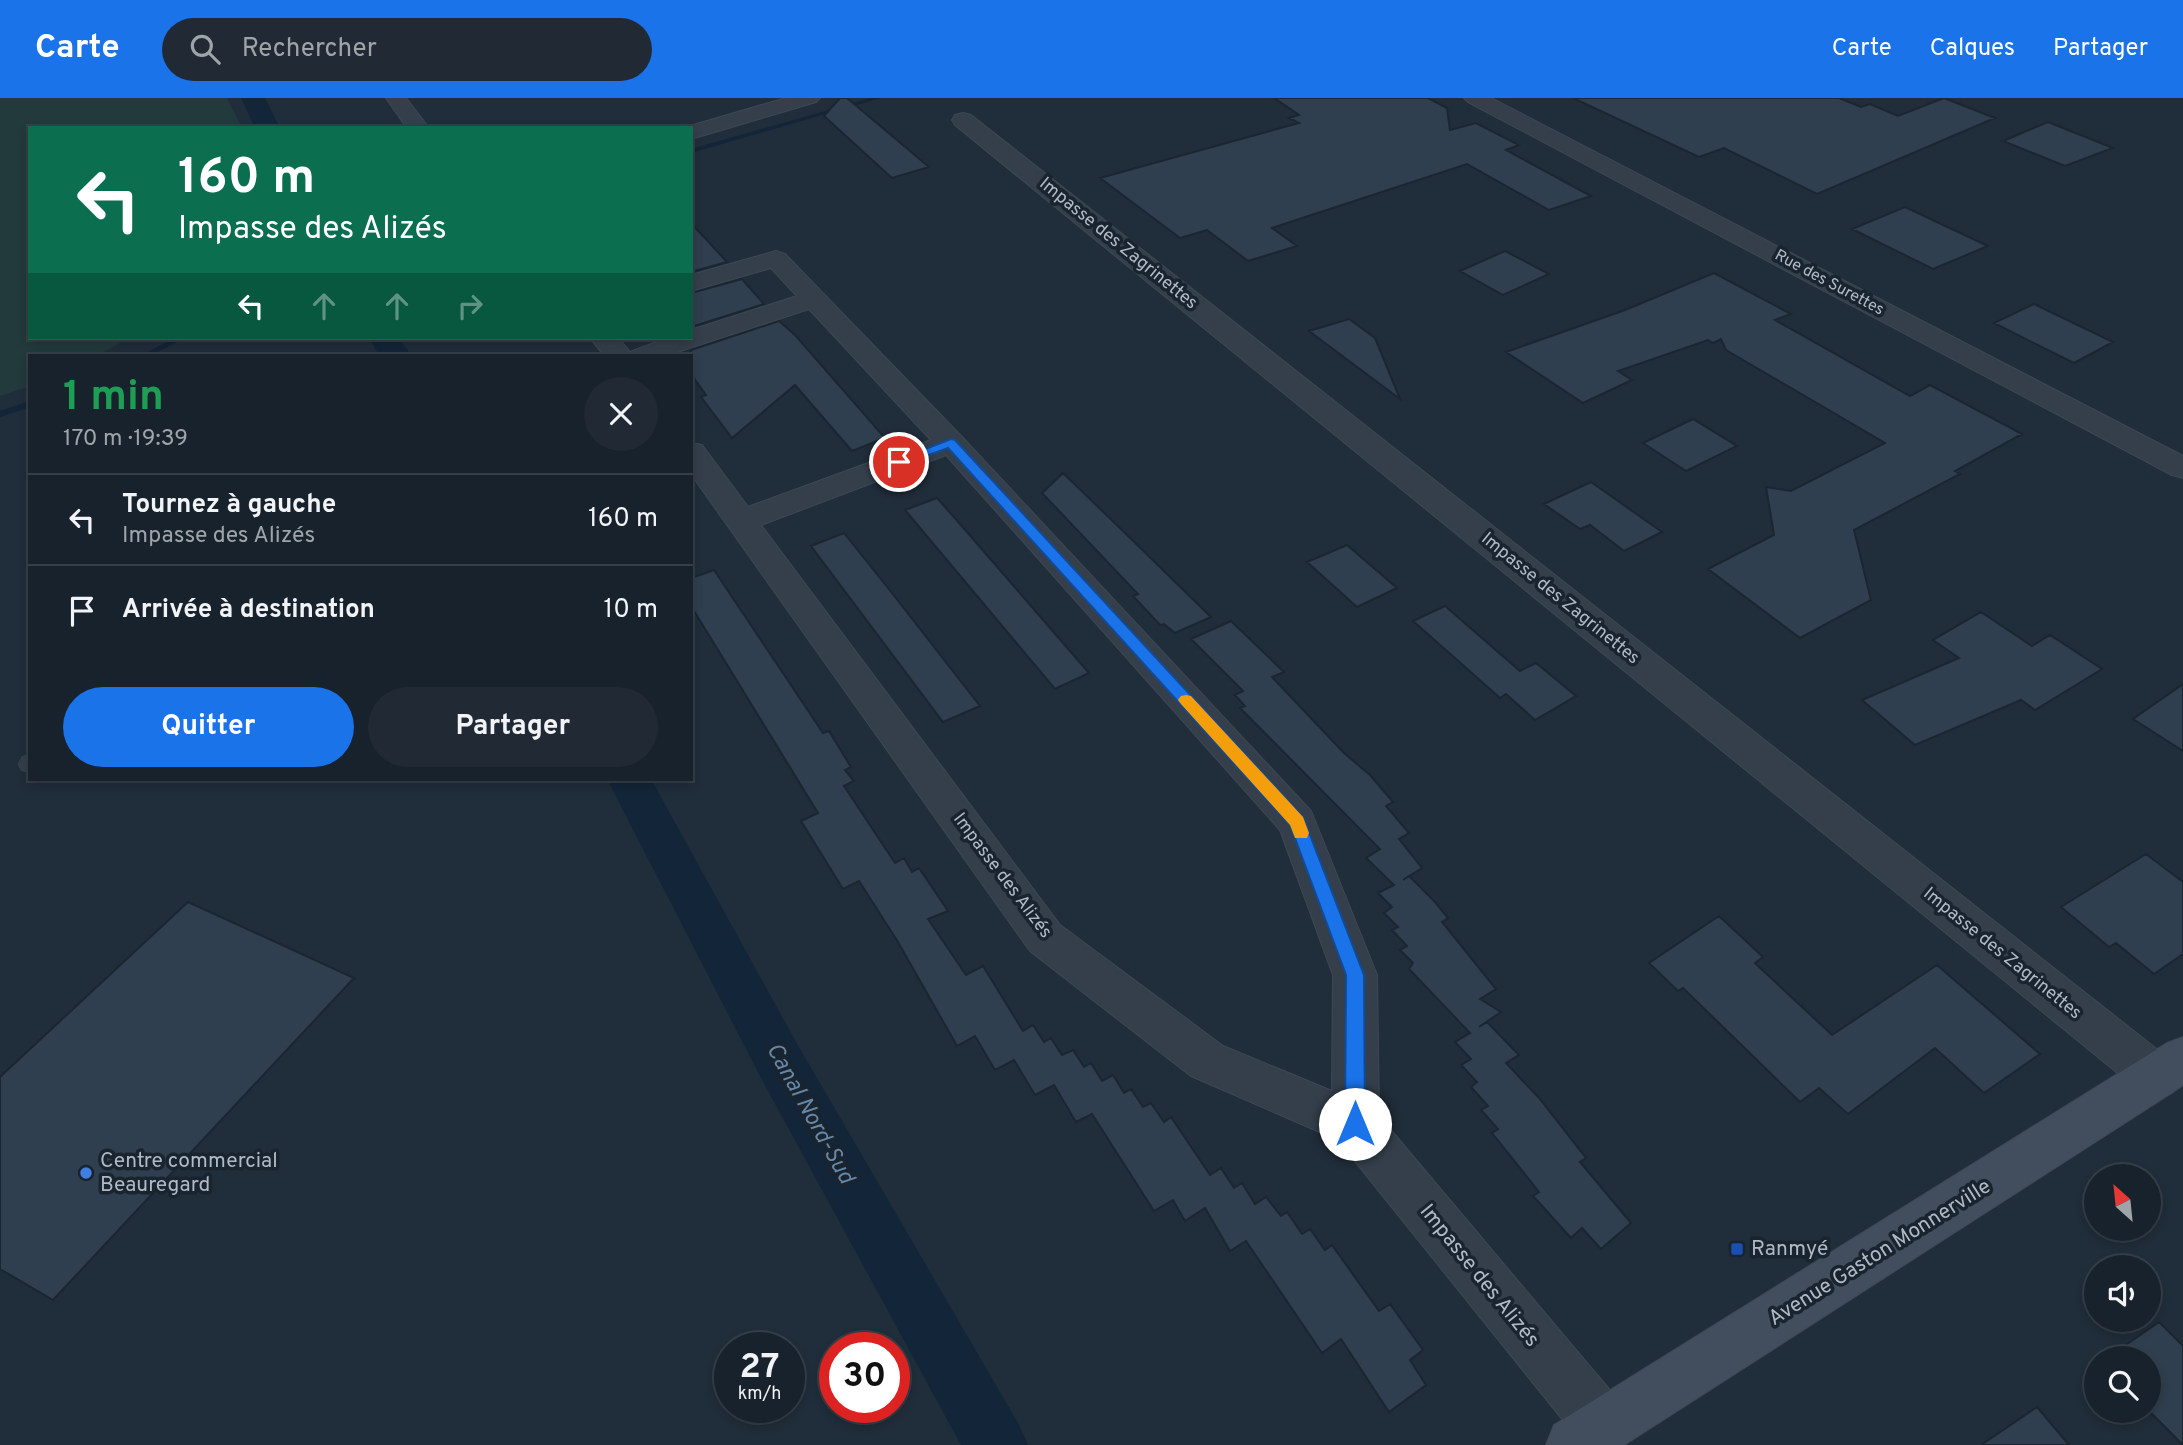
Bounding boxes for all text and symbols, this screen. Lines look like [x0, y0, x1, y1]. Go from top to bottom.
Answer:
search box [162, 18, 652, 81]
text: Carte [35, 28, 120, 70]
icon: search [186, 30, 224, 68]
text: Rechercher [242, 33, 377, 66]
text: Carte [1832, 34, 1892, 64]
text: Calques [1930, 34, 2015, 64]
text: Partager [2053, 34, 2148, 64]
text: 160 m [178, 149, 315, 211]
icon: left [63, 154, 154, 245]
street label: Impasse des Zagrinettes [1034, 173, 1202, 315]
text: Impasse des Alizés [178, 210, 447, 250]
street label: Rue des Surettes [1771, 246, 1887, 320]
icon: left [232, 287, 270, 325]
icon: ahead [305, 287, 343, 325]
icon: ahead [378, 287, 416, 325]
icon: right [451, 287, 489, 325]
text: 1 min [63, 372, 164, 425]
button: close [584, 377, 658, 451]
text: 170 m · 19:39 [63, 425, 188, 454]
pin [869, 432, 929, 492]
icon: arrive [880, 443, 918, 481]
text: Tournez à gauche [122, 489, 336, 522]
icon: left [63, 501, 101, 539]
text: 160 m [588, 503, 658, 536]
text: Impasse des Alizés [122, 522, 315, 551]
street label: Impasse des Zagrinettes [1476, 528, 1644, 670]
icon: arrive [63, 592, 101, 630]
text: Arrivée à destination [122, 594, 375, 627]
text: 10 m [603, 594, 658, 627]
button: Quitter [63, 687, 354, 767]
button: Partager [368, 687, 658, 767]
street label: Impasse des Alizés [947, 809, 1057, 943]
street label: Impasse des Zagrinettes [1918, 883, 2086, 1025]
water label: Canal Nord-Sud [758, 1038, 860, 1191]
position arrow [1318, 1087, 1392, 1161]
place label: Centre commercial Beauregard [100, 1148, 278, 1199]
north arrow [2084, 1164, 2161, 1241]
map controls [2084, 1164, 2161, 1423]
marker: Centre commercial Beauregard [78, 1165, 94, 1181]
street label: Avenue Gaston Monnerville [1764, 1173, 1996, 1333]
street label: Impasse des Alizés [1413, 1199, 1545, 1353]
place label: Ranmyé [1751, 1236, 1828, 1263]
marker: Ranmyé [1729, 1241, 1745, 1257]
button: sound [2084, 1255, 2161, 1332]
speed limit sign: 30 [819, 1332, 910, 1423]
text: 27 [740, 1346, 779, 1390]
button: search [2084, 1346, 2161, 1423]
text: km/h [738, 1383, 781, 1406]

